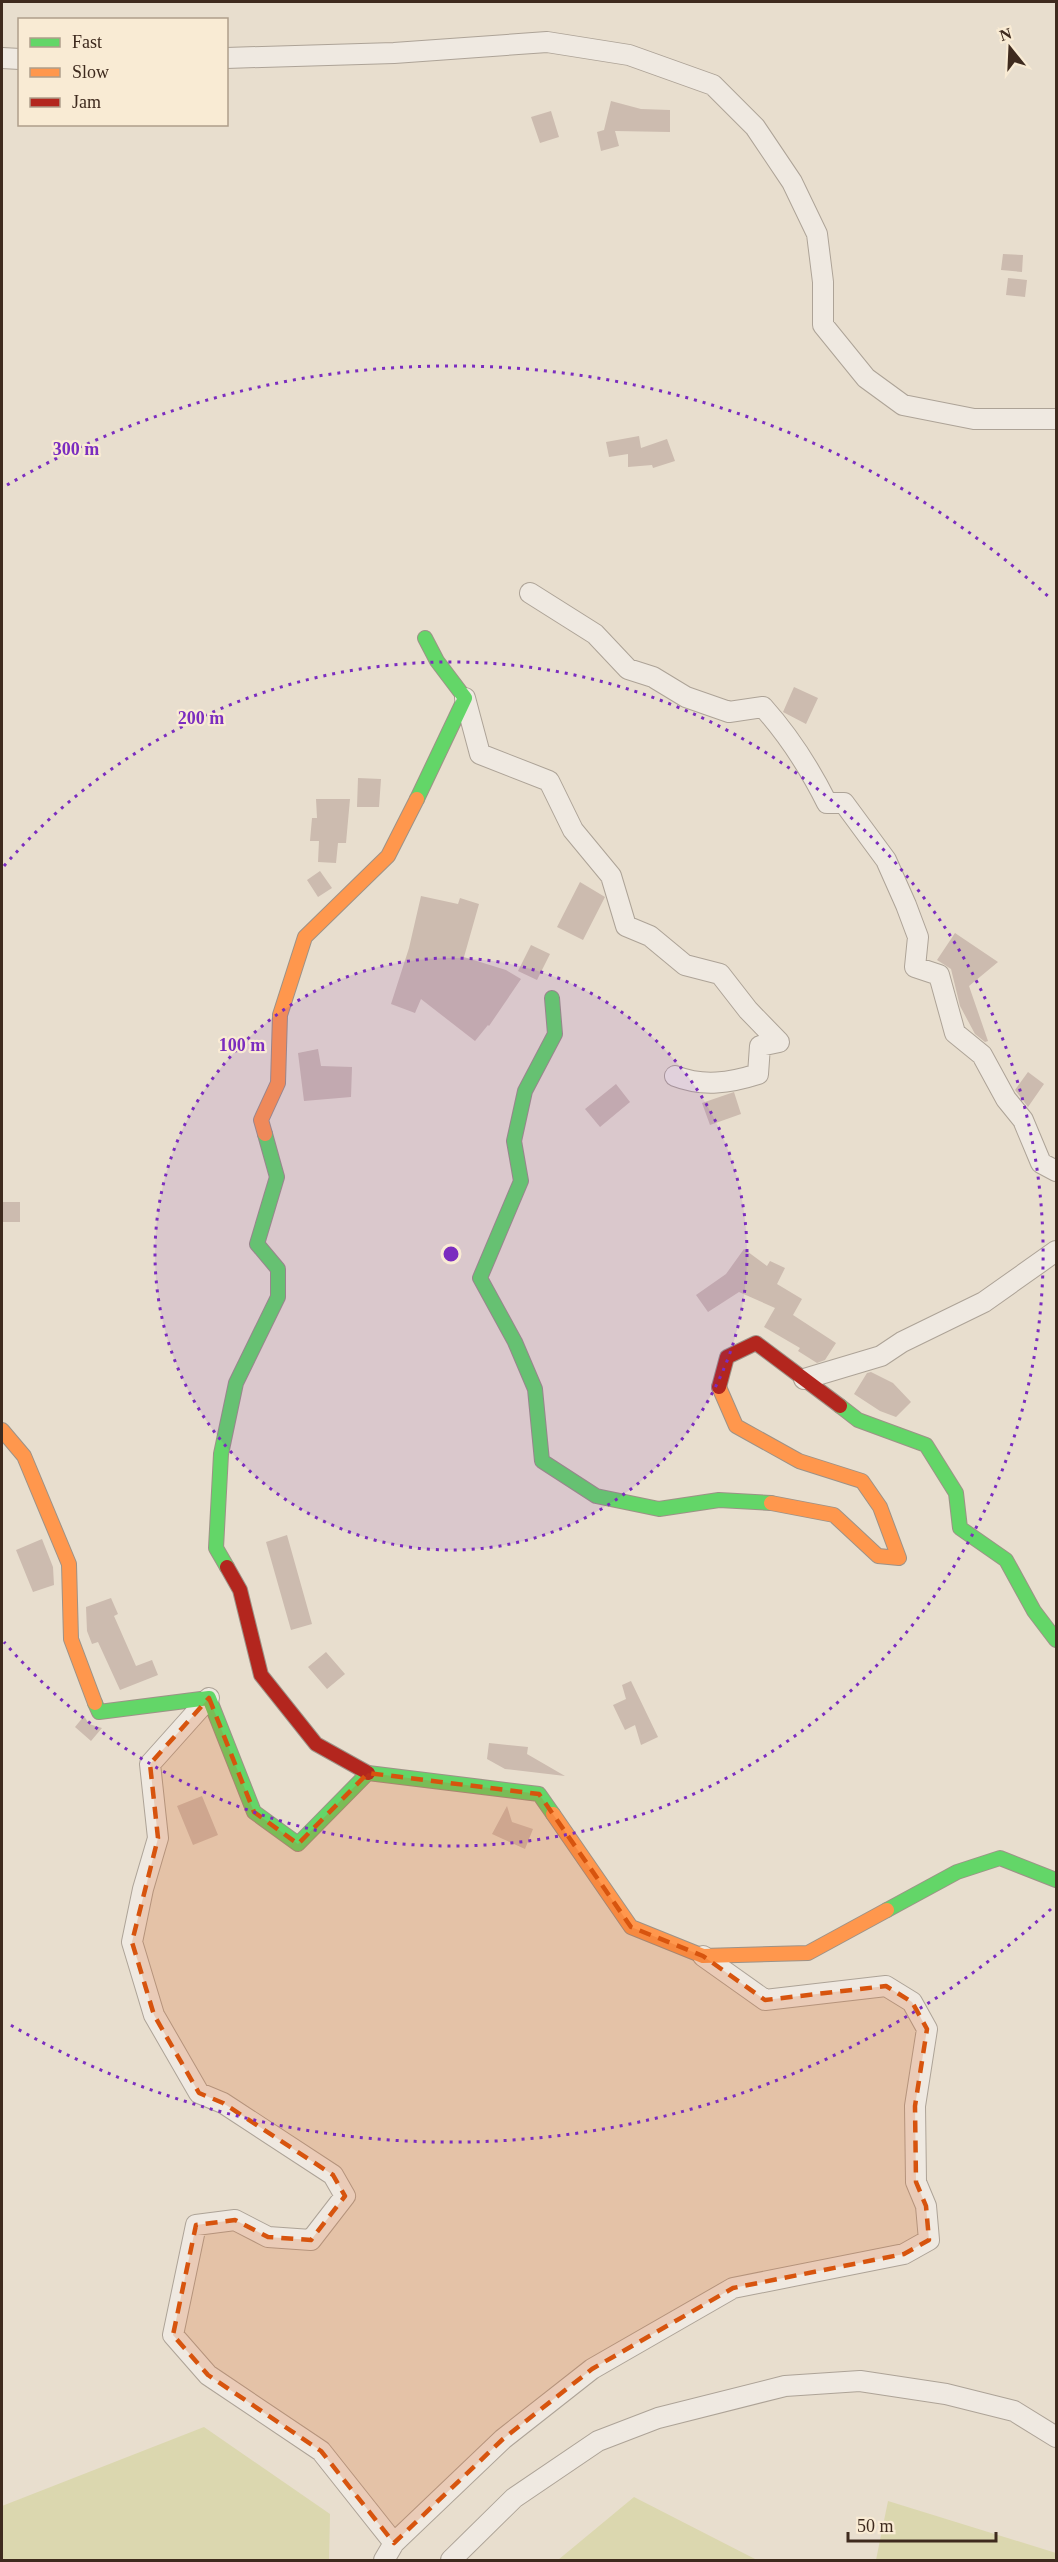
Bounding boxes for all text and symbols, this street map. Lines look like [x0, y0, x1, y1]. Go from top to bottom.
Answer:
legend [18, 18, 228, 126]
north arrow [980, 18, 1040, 78]
text: N [997, 24, 1014, 44]
text: Fast [72, 32, 102, 52]
text: Slow [72, 62, 109, 82]
text: Jam [72, 92, 101, 112]
text: 300 m [53, 439, 99, 459]
text: 200 m [178, 708, 224, 728]
text: 100 m [219, 1035, 265, 1055]
centre of rings [441, 1244, 461, 1264]
scale bar [848, 2505, 996, 2543]
text: 50 m [857, 2516, 894, 2536]

